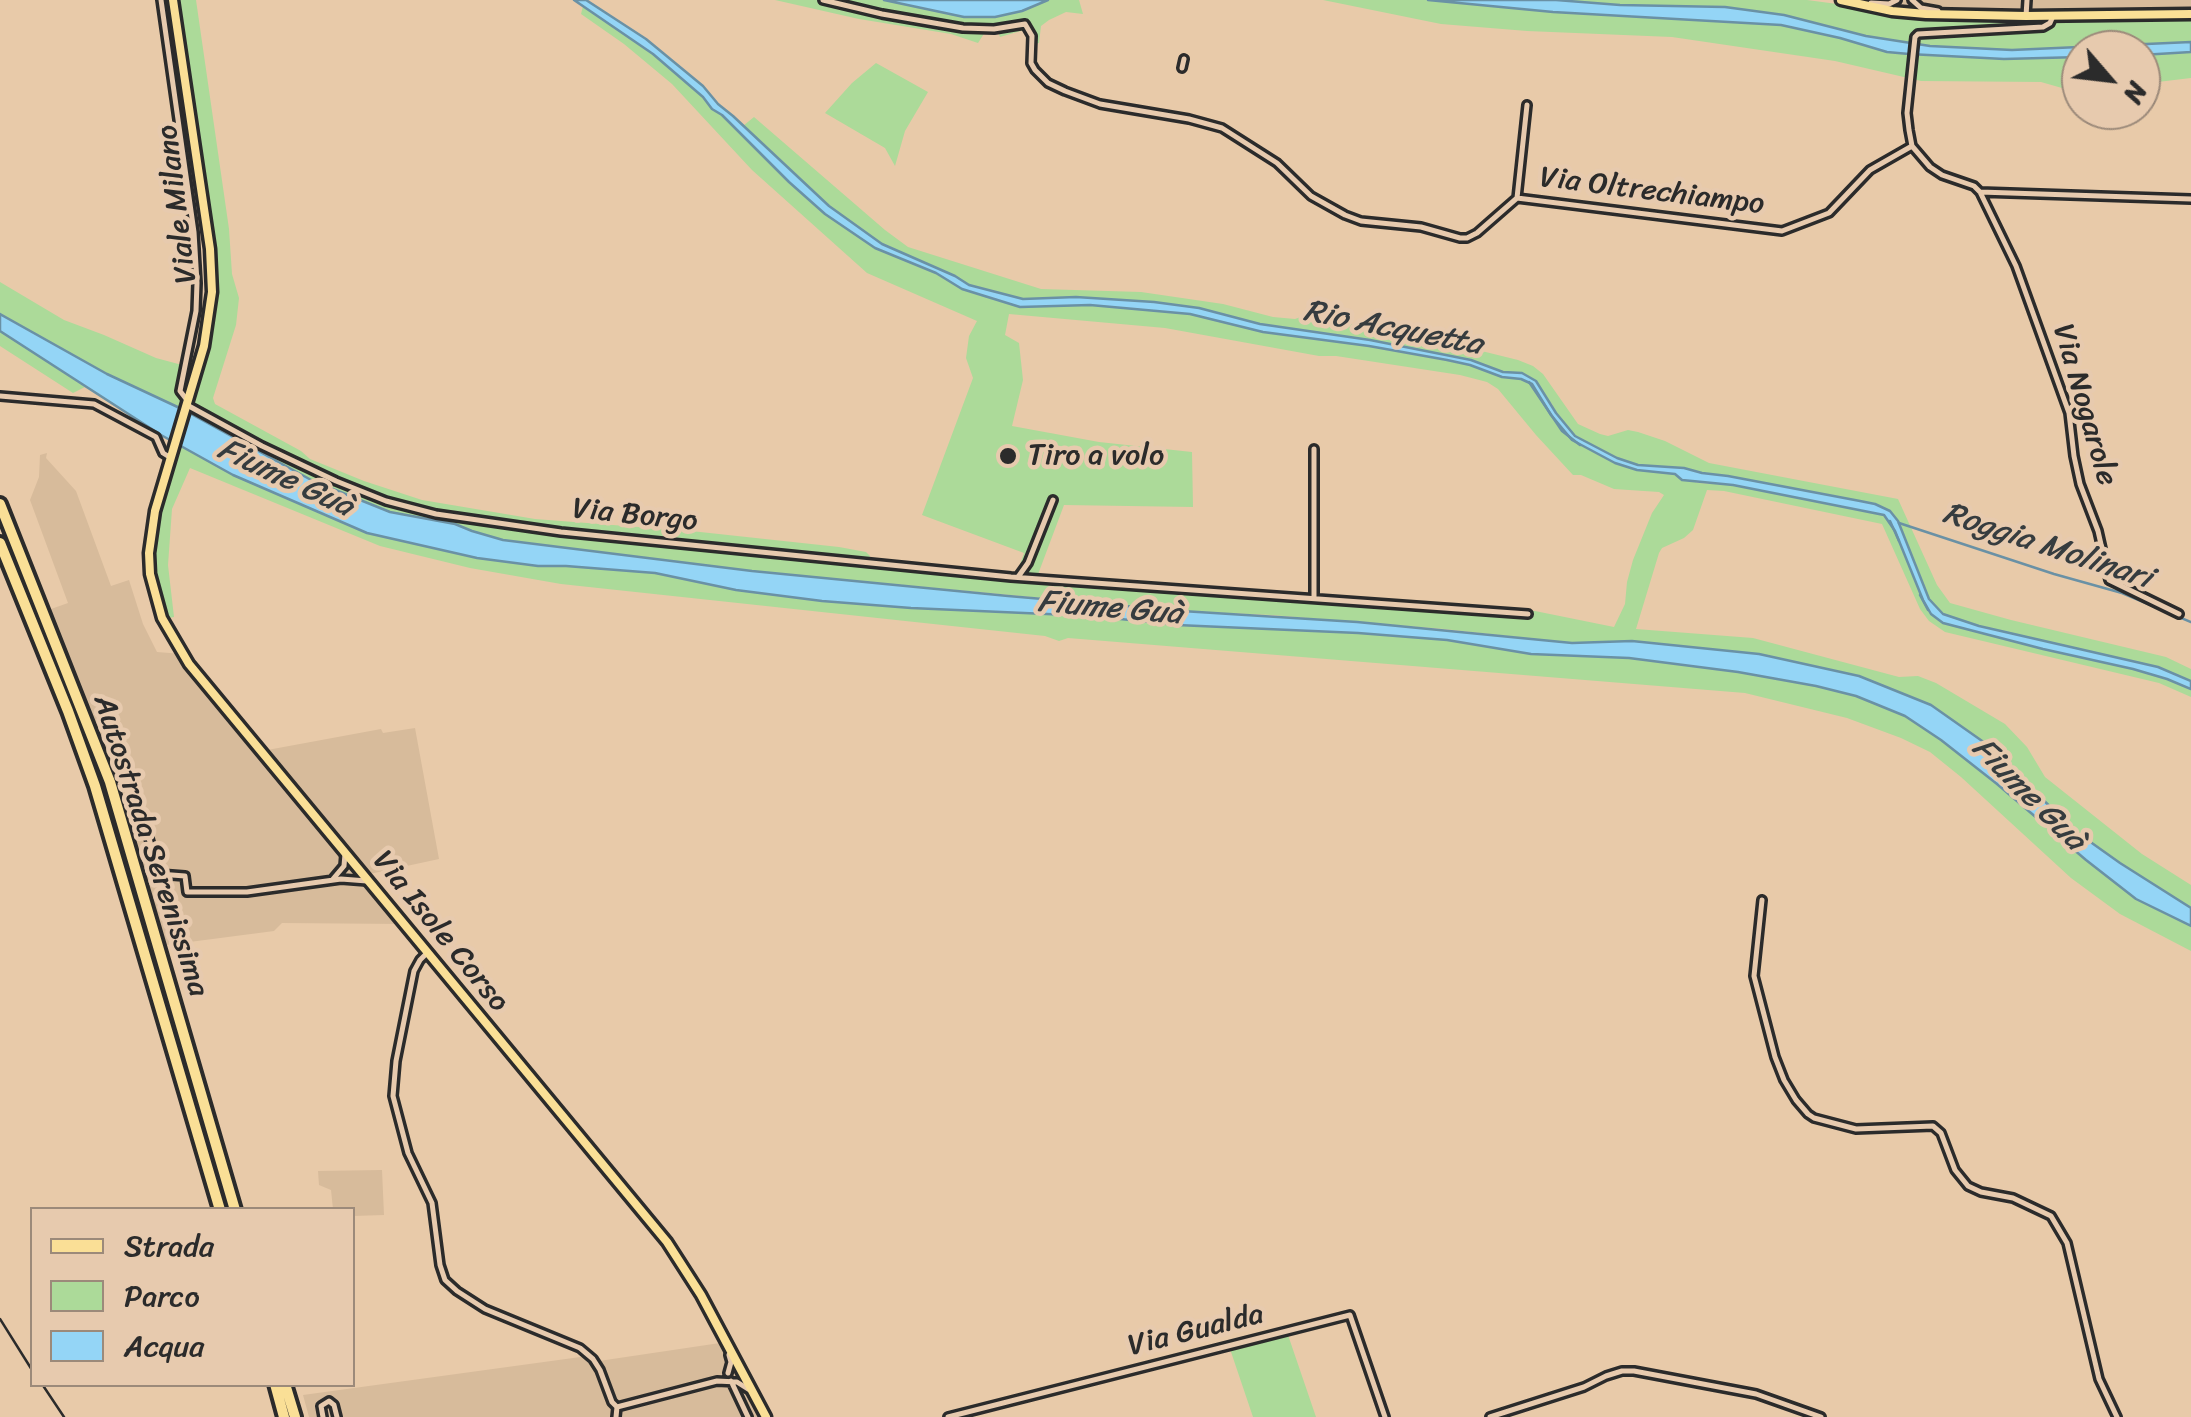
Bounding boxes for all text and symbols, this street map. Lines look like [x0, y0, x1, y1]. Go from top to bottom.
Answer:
north arrow [2061, 30, 2161, 130]
text: N [2110, 73, 2162, 113]
street label: Viale Milano [150, 123, 206, 285]
street label: Via Oltrechiampo [1538, 160, 1766, 224]
water label: Rio Acquetta [1300, 293, 1486, 365]
street label: Via Nogarole [2044, 320, 2124, 490]
water label: Fiume Guà [211, 431, 359, 527]
place label: Tiro a volo [1028, 438, 1164, 474]
marker: Tiro a volo [997, 445, 1019, 467]
street label: Via Borgo [571, 492, 699, 540]
water label: Roggia Molinari [1938, 495, 2156, 599]
water label: Fiume Guà [1036, 584, 1184, 634]
street label: Autostrada Serenissima [84, 691, 216, 1001]
water label: Fiume Guà [1963, 730, 2093, 860]
street label: Via Isole Corso [364, 844, 516, 1020]
legend [30, 1207, 355, 1387]
text: Strada [124, 1219, 214, 1273]
text: Parco [124, 1269, 200, 1323]
street label: Via Gualda [1125, 1297, 1267, 1365]
text: Acqua [124, 1319, 204, 1373]

